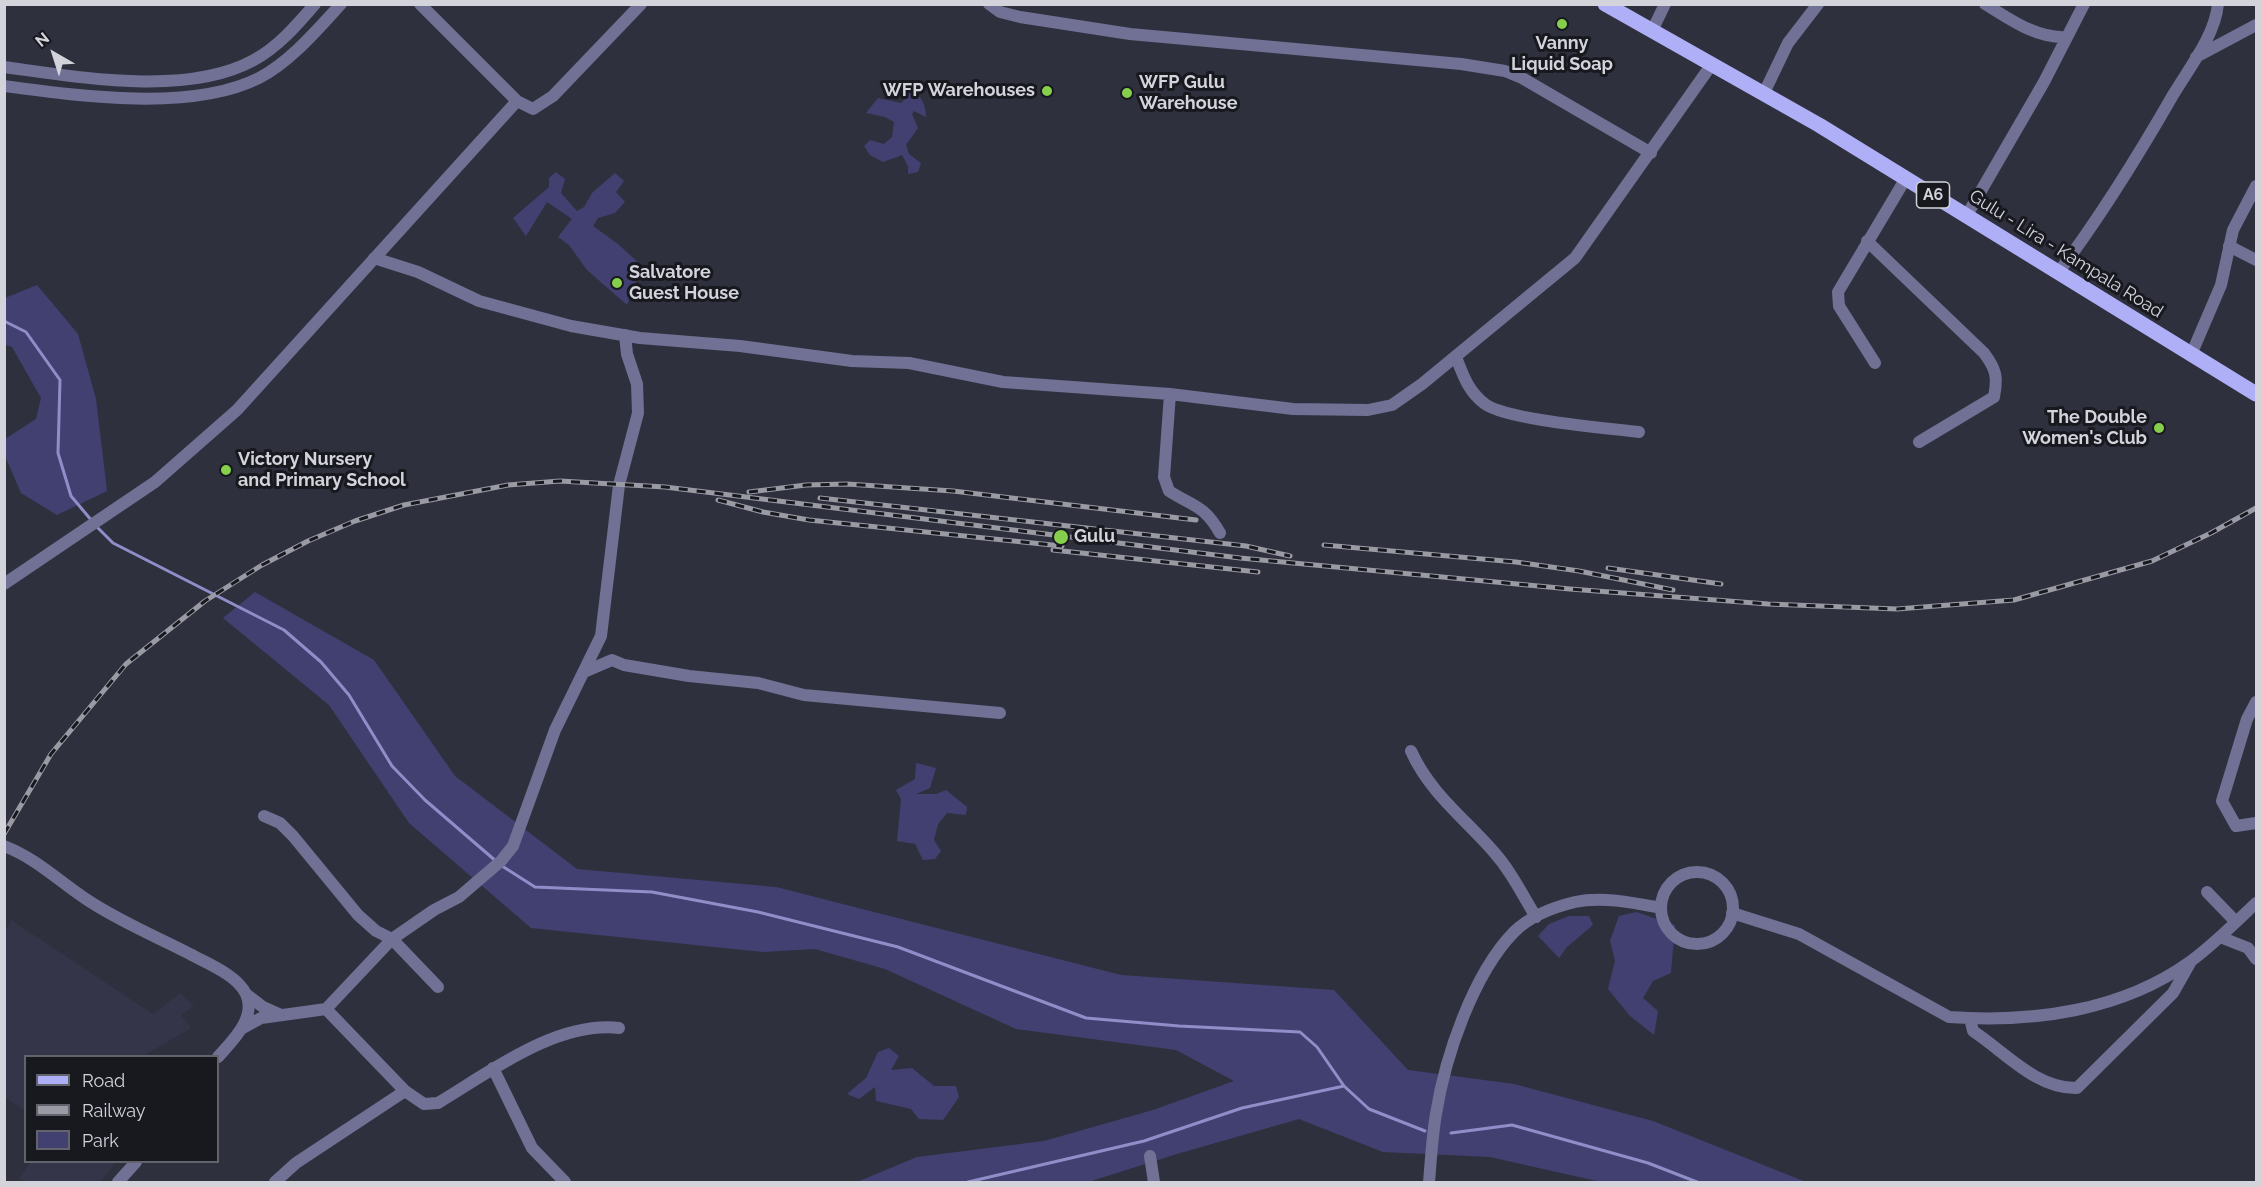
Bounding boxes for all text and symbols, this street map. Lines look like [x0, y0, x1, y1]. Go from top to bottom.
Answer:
marker: Vanny Liquid Soap [1555, 17, 1569, 31]
north arrow [24, 24, 84, 84]
text: N [32, 28, 53, 51]
place label: Vanny Liquid Soap [1511, 33, 1613, 76]
place label: WFP Gulu Warehouse [1139, 72, 1237, 115]
place label: WFP Warehouses [883, 80, 1035, 102]
marker: WFP Warehouses [1040, 84, 1054, 98]
marker: WFP Gulu Warehouse [1120, 86, 1134, 100]
road number: A6 [1916, 182, 1950, 208]
street label: Gulu - Lira - Kampala Road [1965, 185, 2167, 323]
place label: Salvatore Guest House [629, 262, 739, 304]
marker: Salvatore Guest House [610, 276, 624, 290]
place label: The Double Women's Club [2022, 407, 2147, 450]
marker: The Double Women's Club [2152, 421, 2166, 435]
place label: Victory Nursery and Primary School [238, 449, 406, 492]
marker: Victory Nursery and Primary School [219, 463, 233, 477]
place label: Gulu [1074, 526, 1115, 548]
marker: Gulu [1052, 528, 1070, 546]
legend [24, 1055, 219, 1163]
text: Road [82, 1070, 125, 1091]
text: Railway [82, 1100, 146, 1121]
text: Park [82, 1130, 119, 1151]

